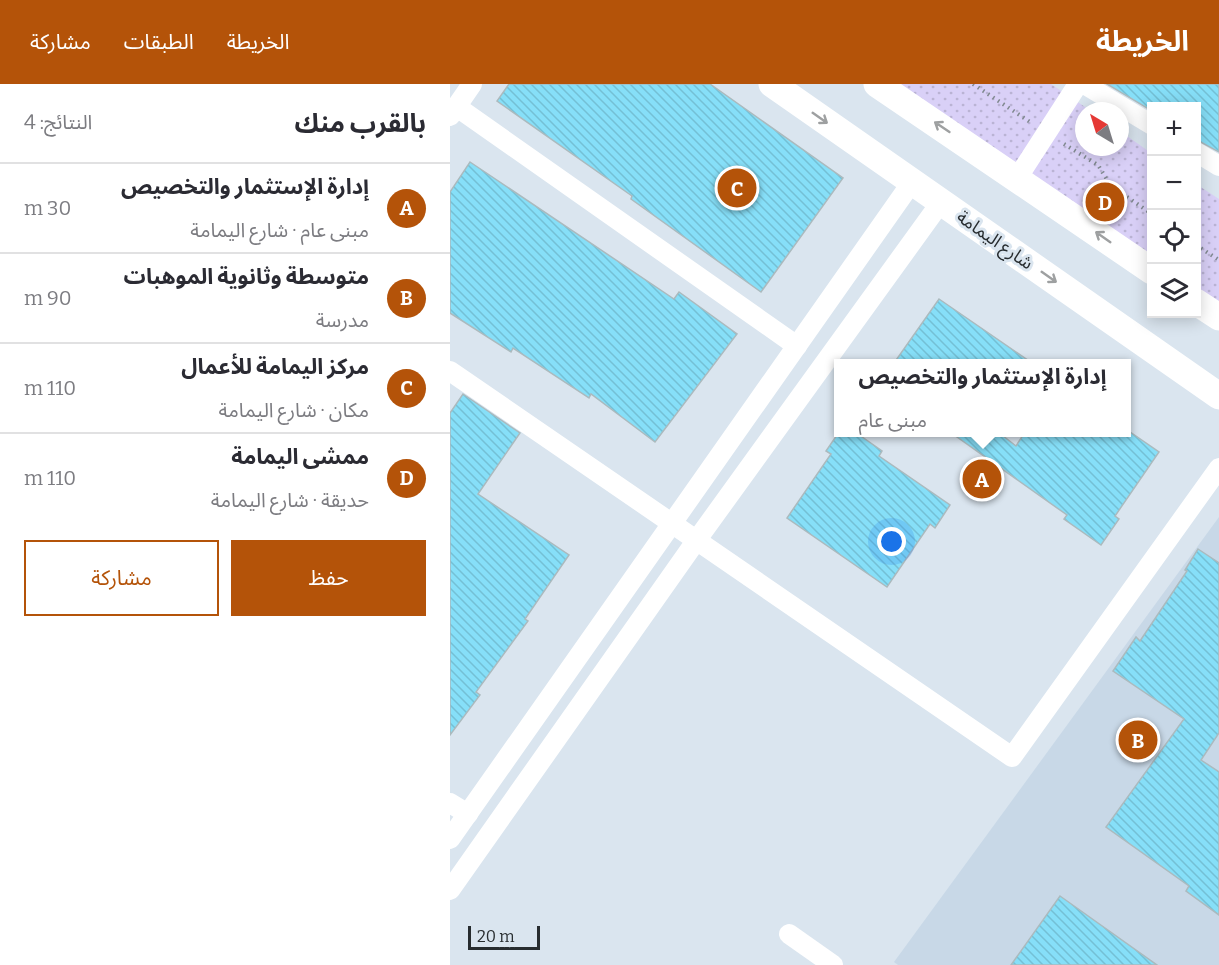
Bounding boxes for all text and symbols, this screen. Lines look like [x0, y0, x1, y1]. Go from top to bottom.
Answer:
text: الخريطة [1096, 25, 1189, 58]
text: مشاركة [30, 29, 91, 55]
text: الطبقات [124, 29, 194, 55]
text: الخريطة [227, 29, 290, 55]
north arrow [1075, 102, 1129, 156]
map controls [1147, 102, 1201, 318]
button: + [1147, 102, 1201, 156]
text: بالقرب منك [295, 108, 426, 139]
text: النتائج: 4 [24, 110, 92, 134]
one-way arrow [811, 111, 827, 124]
one-way arrow [934, 121, 951, 134]
button: − [1147, 156, 1201, 210]
pin: C [718, 166, 756, 210]
text: إدارة الإستثمار والتخصيص [121, 173, 369, 200]
pin: D [1086, 180, 1124, 224]
text: 30 m [24, 196, 71, 220]
text: A [399, 196, 414, 220]
street label: شارع اليمامة [951, 206, 1037, 277]
button: locate [1147, 210, 1201, 264]
text: مبنى عام · شارع اليمامة [190, 218, 369, 242]
one-way arrow [1096, 231, 1112, 243]
text: متوسطة وثانوية الموهبات [124, 263, 369, 290]
button: layers [1147, 264, 1201, 318]
one-way arrow [1040, 271, 1056, 283]
text: 90 m [24, 286, 72, 310]
text: B [400, 286, 413, 310]
text: مدرسة [316, 308, 369, 332]
text: مركز اليمامة للأعمال [181, 353, 369, 380]
popup [834, 359, 1131, 437]
text: إدارة الإستثمار والتخصيص [859, 363, 1106, 390]
text: 110 m [24, 376, 76, 400]
text: C [400, 376, 413, 400]
text: مكان · شارع اليمامة [219, 398, 369, 422]
text: مبنى عام [859, 408, 927, 432]
text: ممشى اليمامة [231, 443, 369, 470]
pin: A [962, 456, 1002, 502]
text: 110 m [24, 466, 76, 490]
text: D [399, 466, 414, 490]
text: حديقة · شارع اليمامة [211, 488, 369, 512]
your location [877, 527, 906, 556]
button: مشاركة [24, 540, 219, 616]
button: حفظ [231, 540, 426, 616]
pin: B [1118, 718, 1158, 762]
scale bar [468, 923, 540, 950]
text: 20 m [477, 927, 514, 946]

